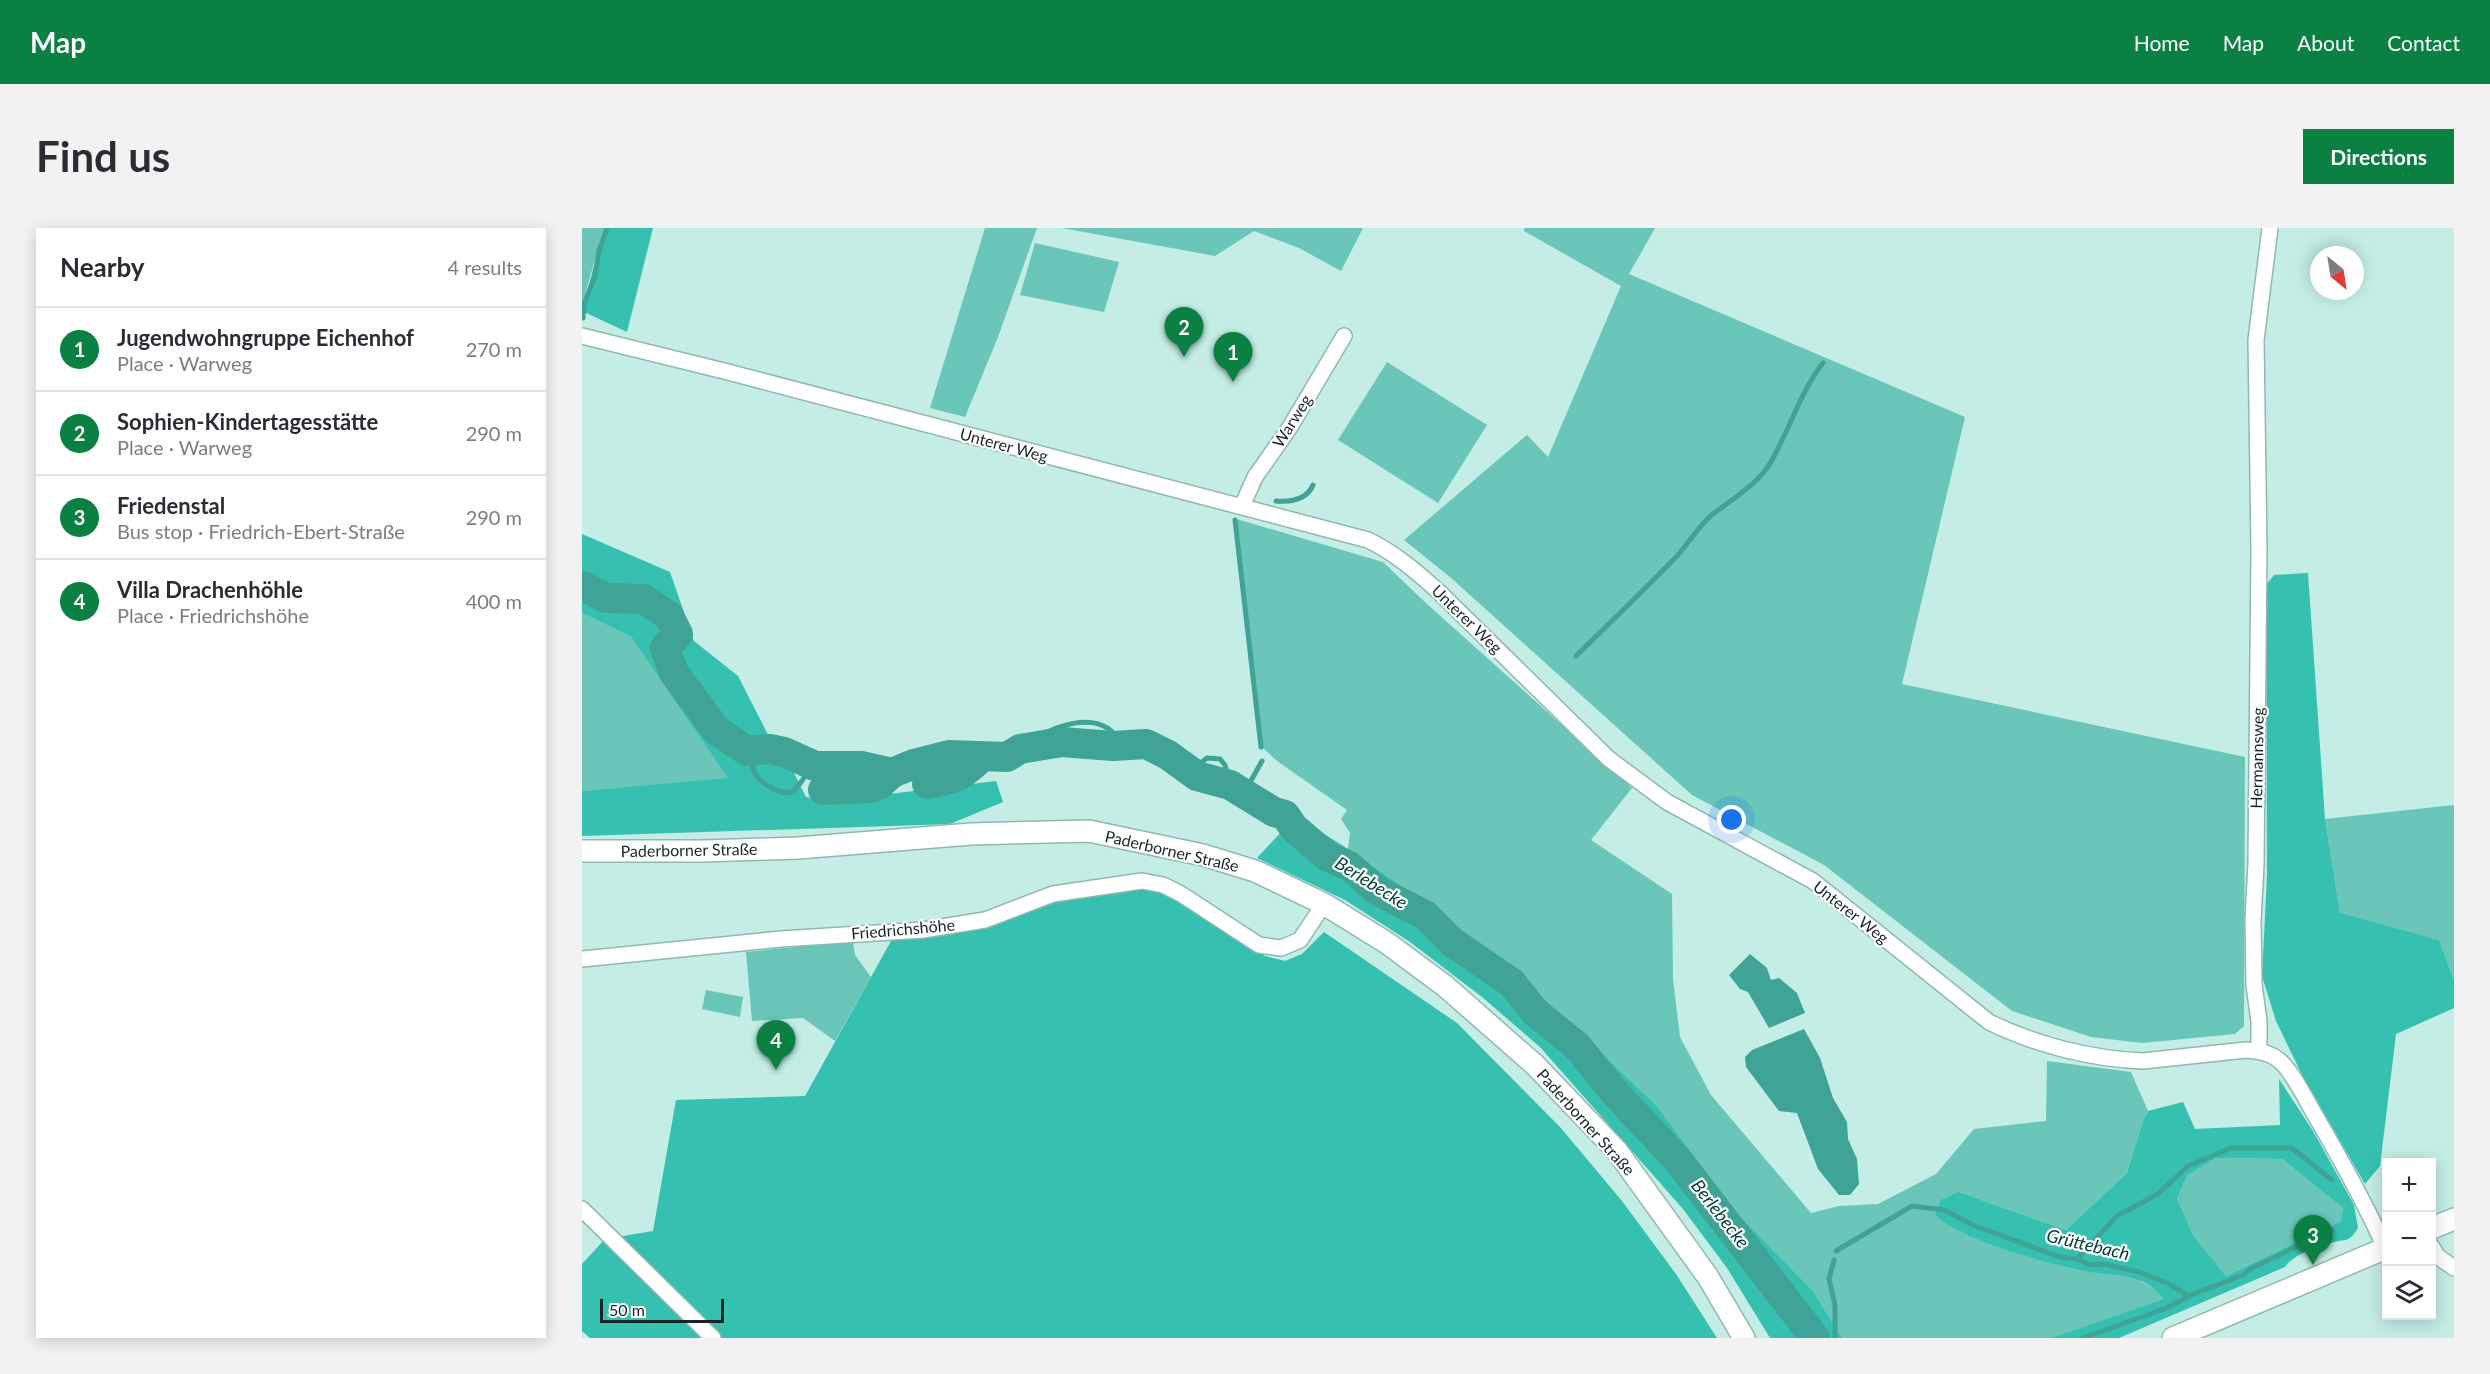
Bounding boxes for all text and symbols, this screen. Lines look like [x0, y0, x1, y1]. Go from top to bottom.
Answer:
text: Map [30, 25, 86, 59]
text: Home [2134, 30, 2190, 55]
text: Map [2223, 30, 2264, 55]
text: About [2297, 30, 2354, 55]
text: Contact [2387, 30, 2460, 55]
button: Directions [2303, 129, 2454, 184]
text: Find us [36, 131, 170, 181]
north arrow [2310, 246, 2364, 300]
text: Nearby [60, 251, 145, 283]
text: 4 results [447, 255, 522, 279]
pin: 2 [1164, 308, 1204, 357]
text: Jugendwohngruppe Eichenhof [117, 324, 414, 351]
pin: 1 [1214, 332, 1252, 382]
text: 1 [74, 337, 85, 361]
text: 270 m [466, 337, 522, 361]
text: Place · Warweg [117, 351, 252, 375]
street label: Warweg [1268, 391, 1315, 451]
text: Sophien-Kindertagesstätte [117, 408, 378, 435]
text: 2 [74, 421, 85, 445]
text: 290 m [466, 421, 522, 445]
street label: Unterer Weg [958, 424, 1050, 465]
text: Place · Warweg [117, 435, 252, 459]
text: Friedenstal [117, 492, 225, 519]
text: 3 [74, 505, 85, 529]
text: 290 m [466, 505, 522, 529]
text: Bus stop · Friedrich-Ebert-Straße [117, 519, 405, 543]
text: Villa Drachenhöhle [117, 576, 303, 603]
street label: Unterer Weg [1428, 580, 1506, 657]
text: 4 [74, 589, 85, 613]
text: 400 m [466, 589, 522, 613]
text: Place · Friedrichshöhe [117, 603, 309, 627]
street label: Hermannsweg [2246, 707, 2267, 809]
your location [1717, 805, 1746, 834]
street label: Paderborner Straße [1103, 826, 1241, 875]
street label: Paderborner Straße [620, 839, 758, 860]
water label: Berlebecke [1331, 851, 1412, 913]
street label: Unterer Weg [1810, 876, 1893, 947]
street label: Friedrichshöhe [850, 915, 956, 942]
pin: 4 [756, 1020, 796, 1070]
street label: Paderborner Straße [1534, 1064, 1639, 1179]
map controls [2382, 1158, 2436, 1320]
button: + [2382, 1158, 2436, 1212]
water label: Berlebecke [1687, 1175, 1754, 1252]
button: − [2382, 1212, 2436, 1266]
pin: 3 [2294, 1216, 2332, 1265]
water label: Grüttebach [2045, 1224, 2132, 1264]
button: layers [2382, 1266, 2436, 1320]
scale bar [600, 1296, 724, 1324]
text: 50 m [609, 1300, 645, 1319]

